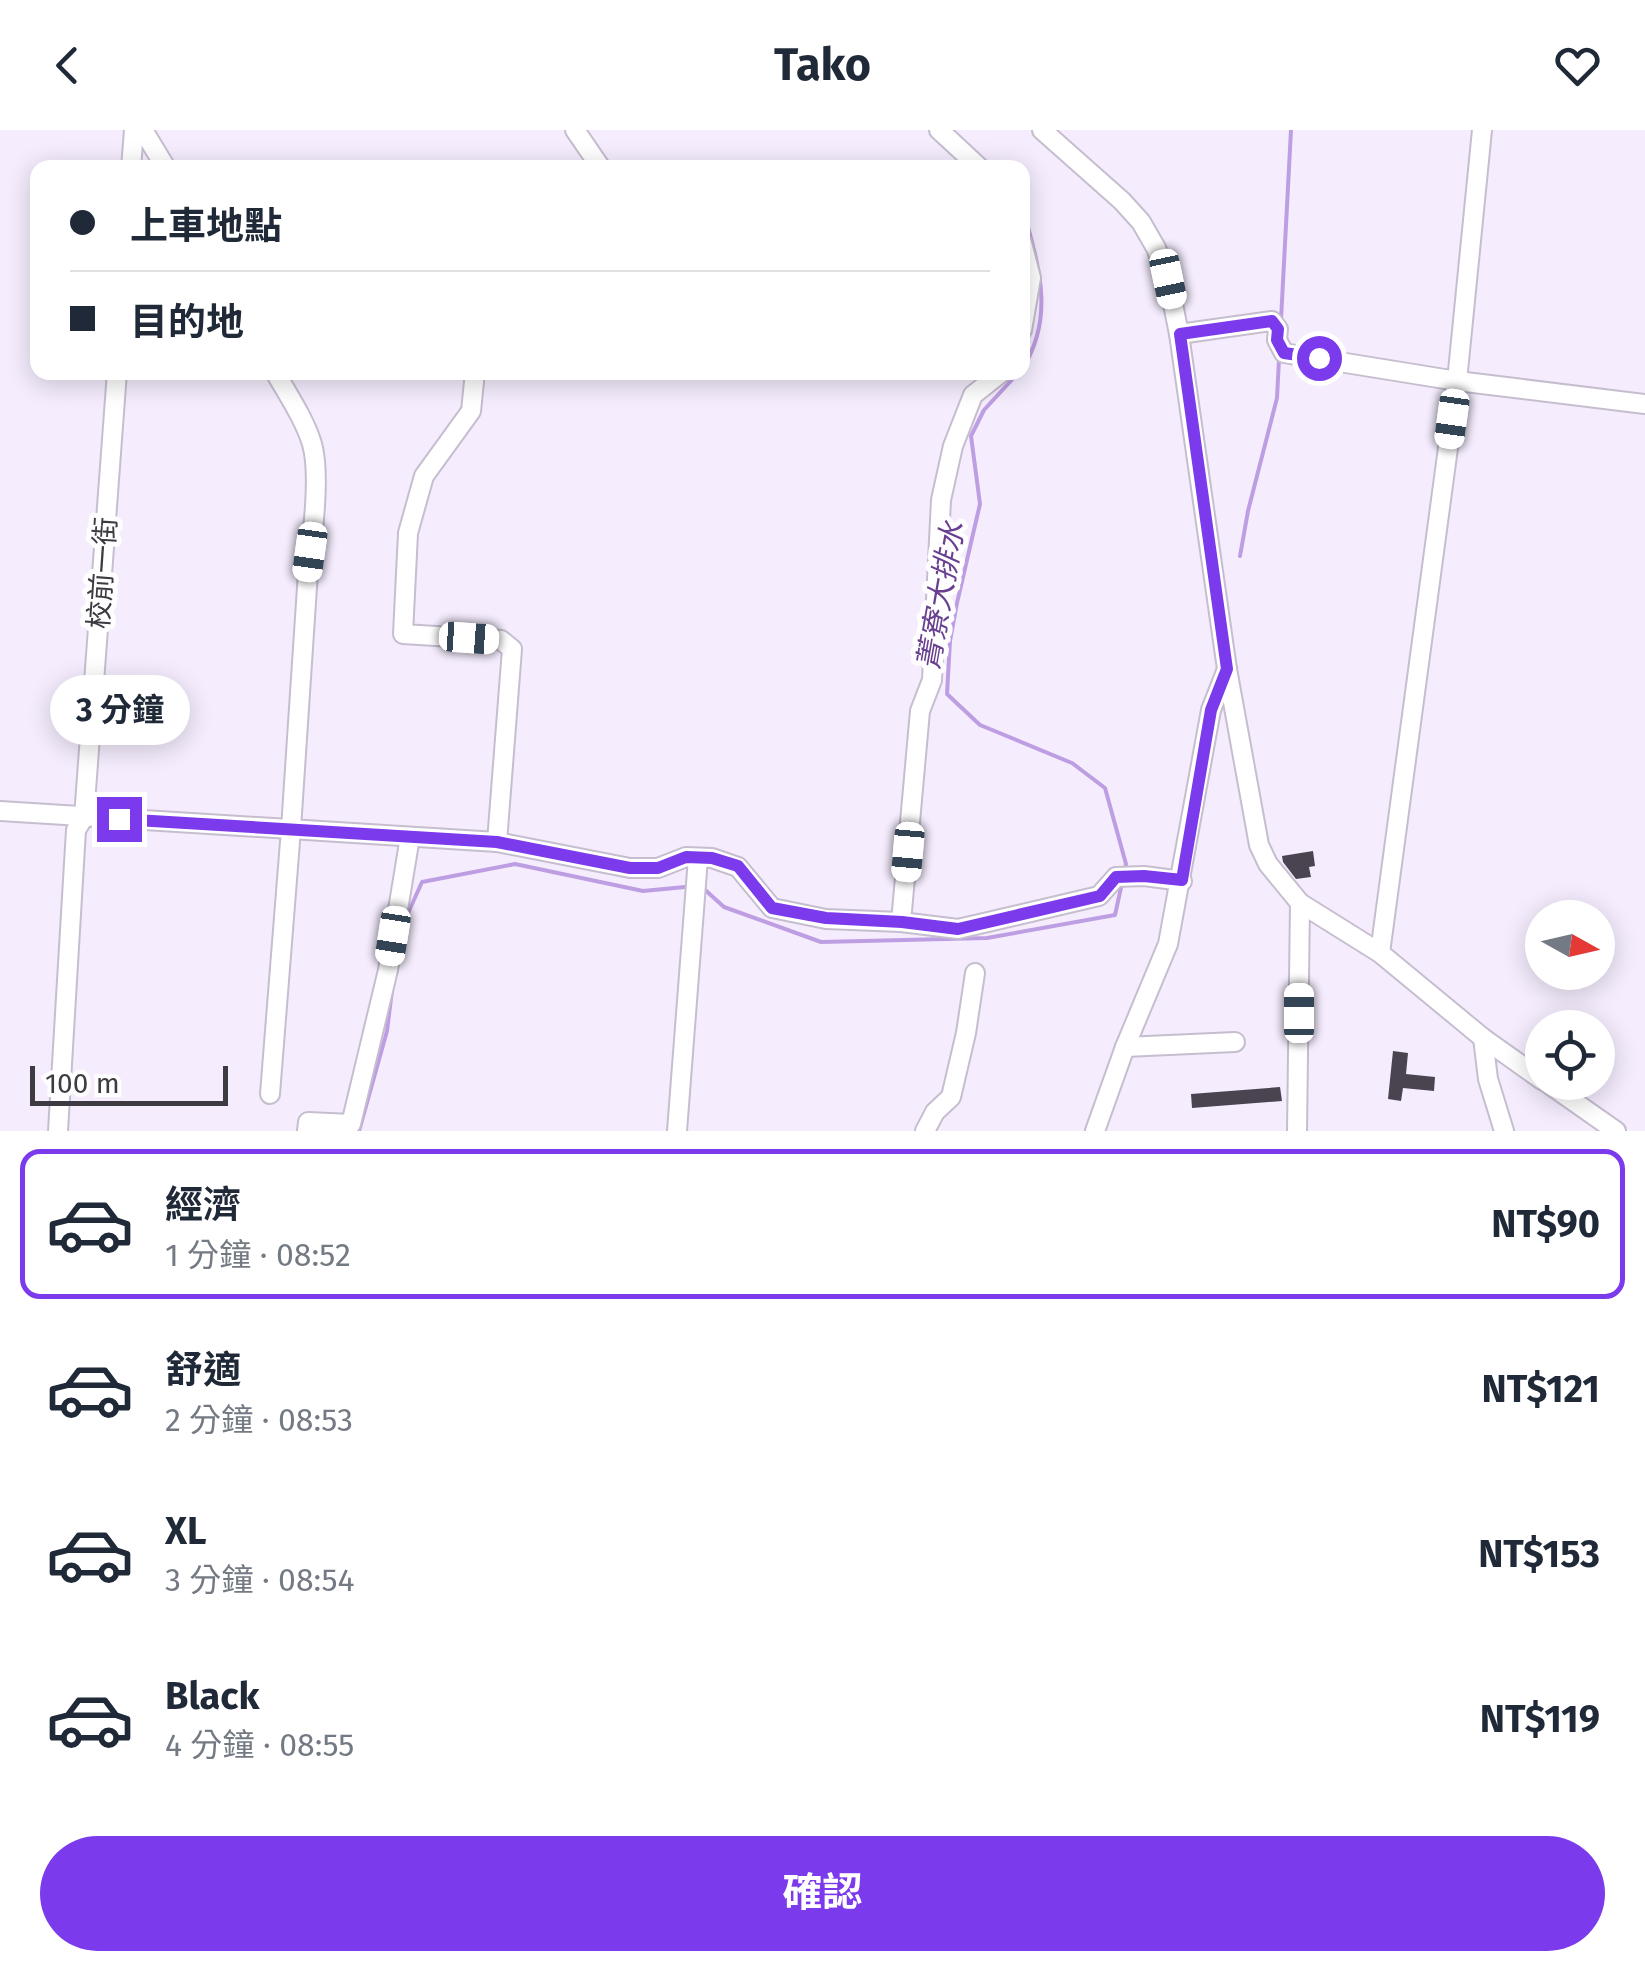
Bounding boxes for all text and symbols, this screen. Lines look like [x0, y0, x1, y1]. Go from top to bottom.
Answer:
icon: back [40, 38, 95, 93]
text: Tako [774, 38, 871, 92]
icon: heart [1550, 38, 1605, 93]
text: 上車地點 [130, 203, 282, 249]
car [1147, 247, 1189, 311]
text: 目的地 [130, 299, 244, 345]
route start [1297, 336, 1342, 381]
car [1433, 387, 1471, 451]
street label: 校前一街 [82, 516, 123, 630]
water label: 菁寮大排水 [910, 517, 972, 673]
car [291, 520, 329, 584]
car [438, 621, 500, 655]
callout: 3 分鐘 [49, 674, 189, 744]
text: 3 分鐘 [76, 691, 164, 729]
route end [97, 797, 142, 842]
car [890, 821, 926, 883]
north arrow [1525, 900, 1615, 990]
map controls [1525, 900, 1615, 1100]
car [373, 904, 413, 968]
car [1284, 983, 1314, 1043]
button: locate [1525, 1010, 1615, 1100]
scale bar [30, 1061, 228, 1106]
text: 100 m [45, 1067, 120, 1100]
icon: car [45, 1179, 135, 1269]
text: 經濟 [165, 1182, 241, 1228]
text: NT$90 [1491, 1201, 1600, 1247]
text: 1 分鐘 · 08:52 [165, 1236, 351, 1274]
icon: car [45, 1344, 135, 1434]
text: 舒適 [165, 1347, 241, 1393]
text: NT$121 [1481, 1366, 1600, 1412]
text: 2 分鐘 · 08:53 [165, 1401, 353, 1439]
text: XL [165, 1508, 207, 1554]
icon: car [45, 1509, 135, 1599]
text: NT$153 [1478, 1531, 1600, 1577]
text: 3 分鐘 · 08:54 [165, 1561, 354, 1599]
text: Black [165, 1673, 260, 1719]
icon: car [45, 1674, 135, 1764]
text: NT$119 [1480, 1696, 1600, 1742]
text: 4 分鐘 · 08:55 [165, 1726, 354, 1764]
button: 確認 [40, 1836, 1605, 1951]

